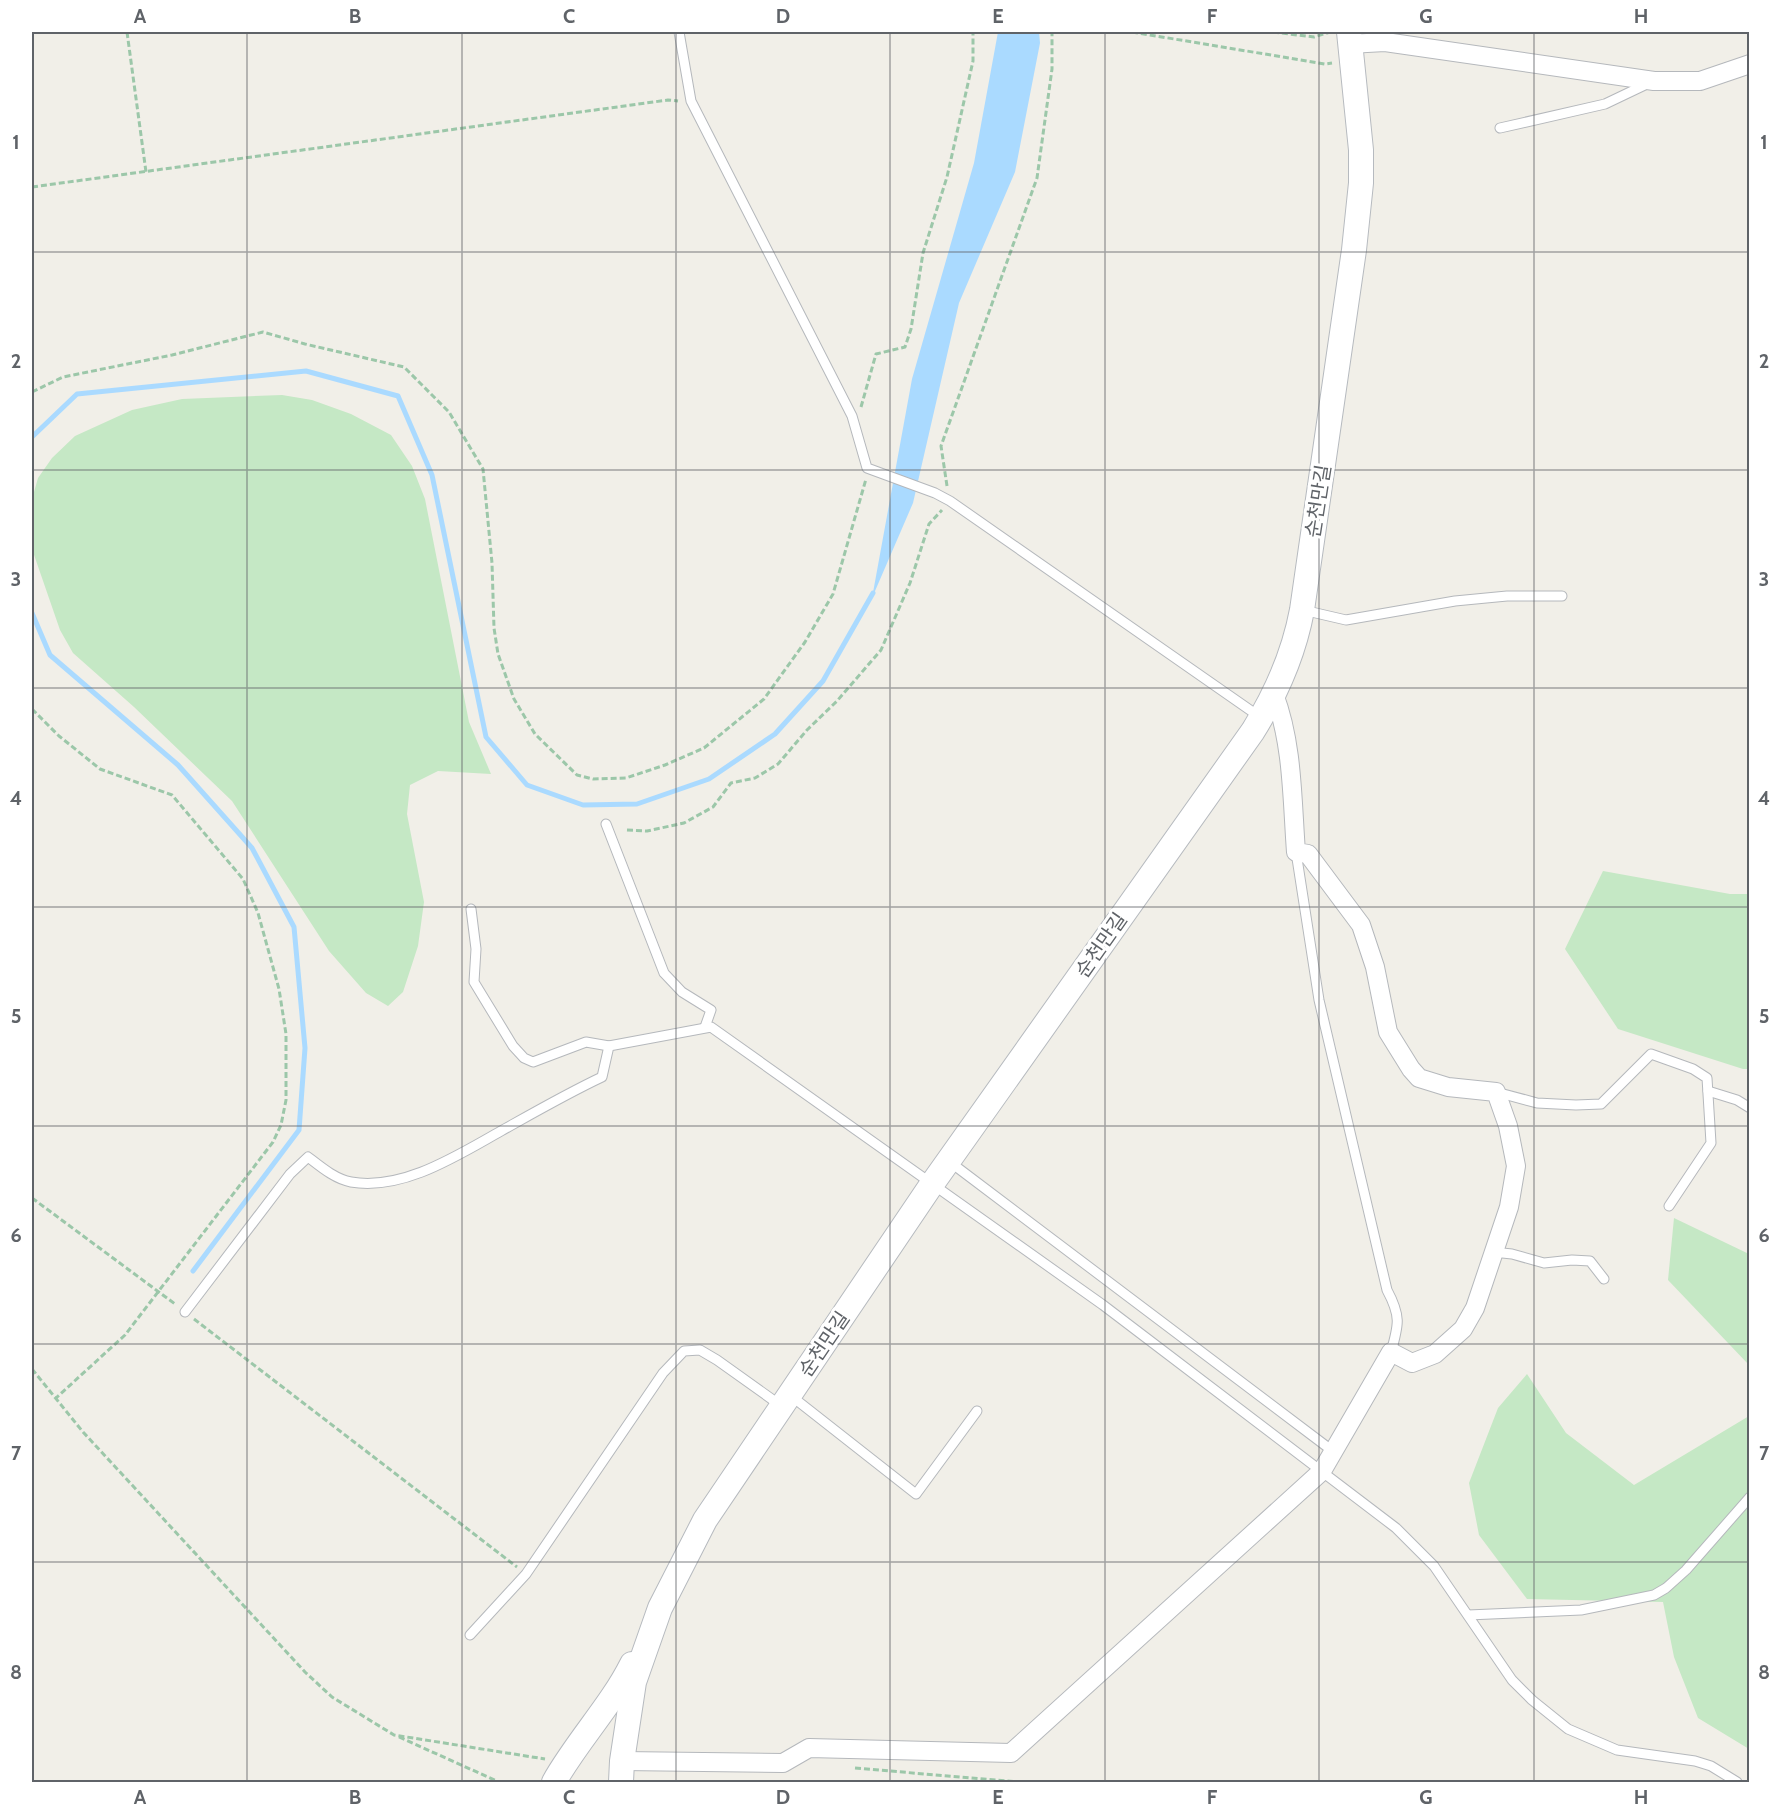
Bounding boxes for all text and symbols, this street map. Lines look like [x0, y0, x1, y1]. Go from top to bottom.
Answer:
text: A [134, 4, 147, 28]
text: B [349, 4, 361, 28]
text: C [563, 4, 575, 28]
text: D [776, 4, 790, 28]
text: E [992, 4, 1004, 28]
text: F [1207, 4, 1218, 28]
text: G [1419, 4, 1433, 28]
text: H [1634, 4, 1648, 28]
text: 1 [12, 130, 20, 154]
text: 1 [1760, 130, 1768, 154]
text: 2 [11, 349, 21, 373]
text: 2 [1759, 349, 1769, 373]
street label: 순천만길 [1300, 463, 1336, 539]
text: 3 [11, 567, 21, 591]
text: 3 [1759, 567, 1769, 591]
text: 4 [10, 786, 22, 810]
text: 4 [1758, 786, 1770, 810]
street label: 순천만길 [1070, 908, 1132, 982]
text: 5 [11, 1004, 21, 1028]
text: 5 [1759, 1004, 1769, 1028]
text: 6 [10, 1223, 22, 1247]
text: 6 [1758, 1223, 1770, 1247]
street label: 순천만길 [793, 1307, 855, 1381]
text: 7 [11, 1441, 22, 1465]
text: 7 [1759, 1441, 1770, 1465]
text: 8 [10, 1660, 22, 1684]
text: 8 [1758, 1660, 1770, 1684]
text: A [134, 1785, 147, 1809]
text: B [349, 1785, 361, 1809]
text: C [563, 1785, 575, 1809]
text: D [776, 1785, 790, 1809]
text: E [992, 1785, 1004, 1809]
text: F [1207, 1785, 1218, 1809]
text: G [1419, 1785, 1433, 1809]
text: H [1634, 1785, 1648, 1809]

